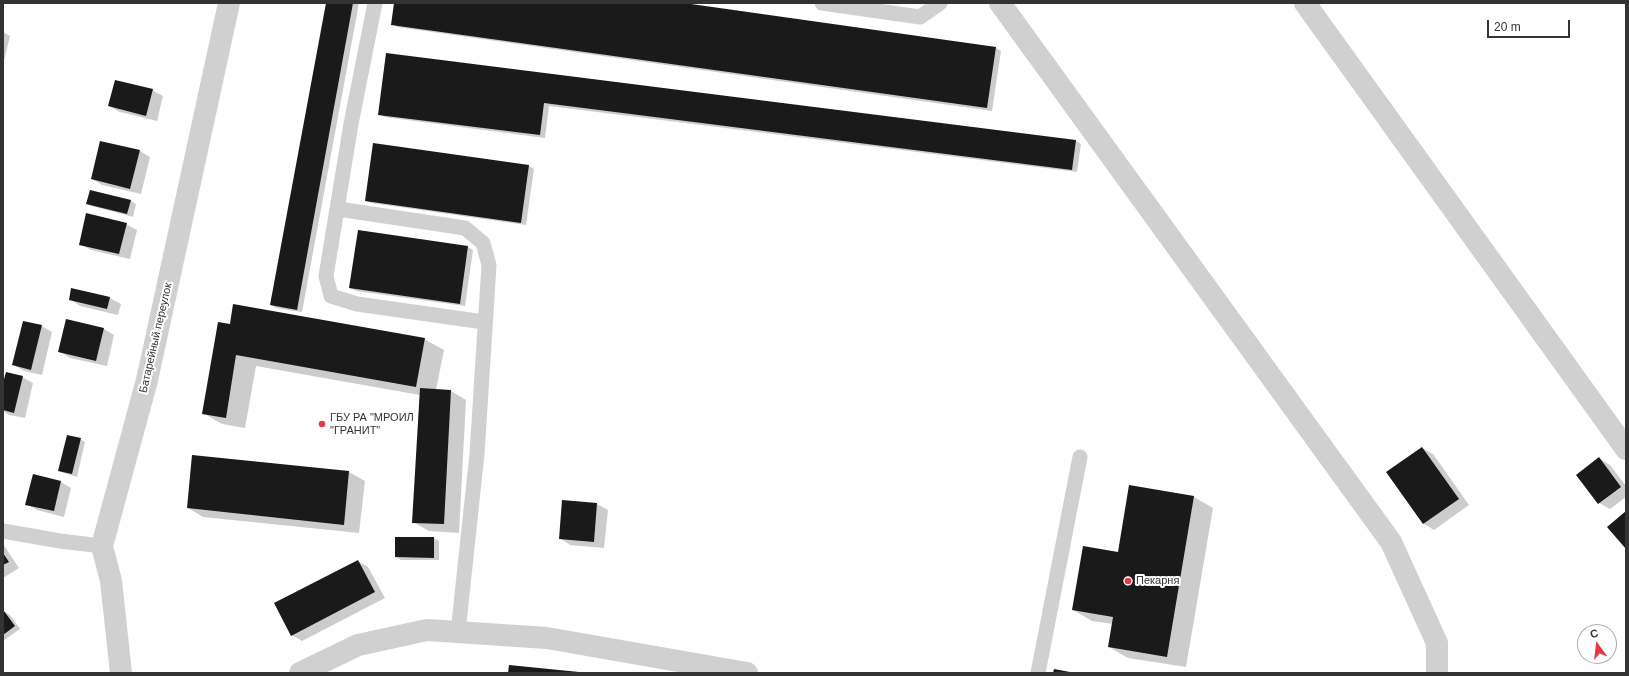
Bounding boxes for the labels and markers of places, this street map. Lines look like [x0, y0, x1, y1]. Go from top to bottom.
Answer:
place label: ГБУ РА "МРОИЛ "ГРАНИТ" [330, 411, 414, 437]
marker: ГБУ РА "МРОИЛ "ГРАНИТ" [317, 419, 327, 429]
place label: Пекарня [1136, 574, 1179, 588]
marker: Пекарня [1123, 576, 1133, 586]

